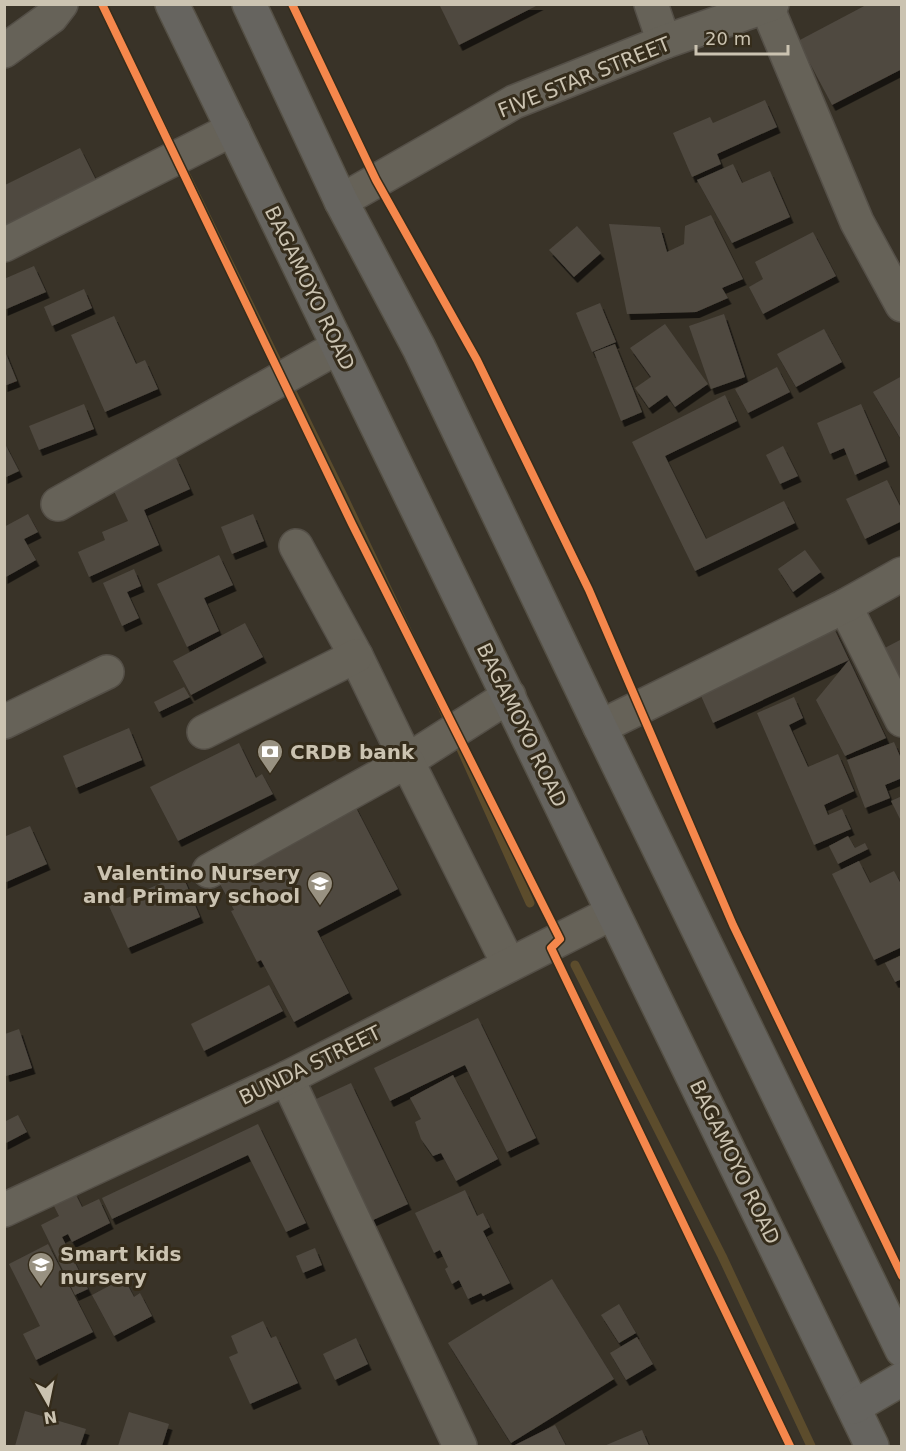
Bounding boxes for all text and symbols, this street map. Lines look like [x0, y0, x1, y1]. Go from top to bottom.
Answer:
scale bar [696, 18, 788, 56]
text: 20 m [705, 28, 751, 49]
street label: FIVE STAR STREET [494, 31, 674, 123]
street label: BAGAMOYO ROAD [260, 202, 360, 374]
street label: BAGAMOYO ROAD [472, 639, 572, 811]
bank icon: CRDB bank [255, 737, 285, 775]
place label: CRDB bank [290, 740, 415, 764]
place label: Valentino Nursery and Primary school [83, 861, 300, 908]
school or university icon: Valentino Nursery and Primary school [305, 869, 335, 907]
street label: BUNDA STREET [235, 1020, 385, 1110]
street label: BAGAMOYO ROAD [685, 1076, 785, 1248]
place label: Smart kids nursery [60, 1242, 182, 1289]
school or university icon: Smart kids nursery [26, 1250, 56, 1288]
north arrow [18, 1373, 78, 1433]
text: N [42, 1407, 58, 1428]

